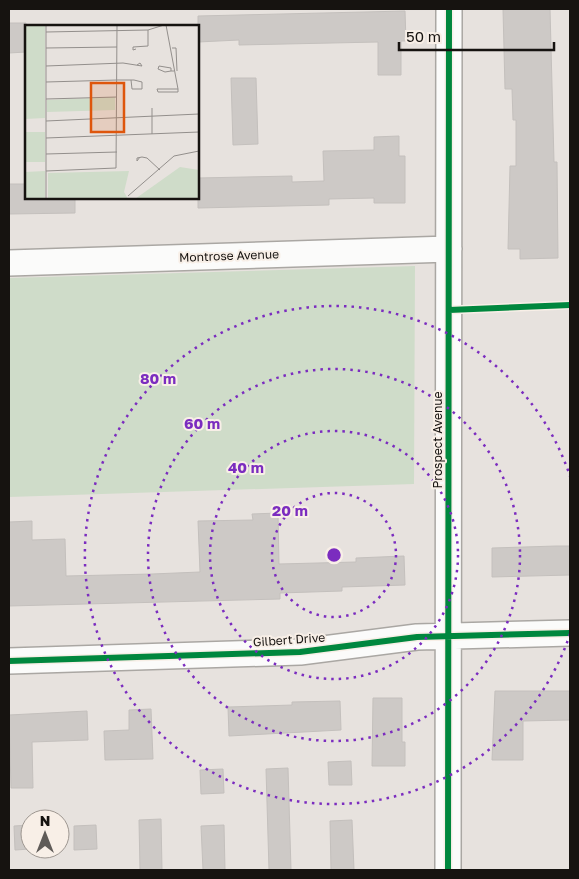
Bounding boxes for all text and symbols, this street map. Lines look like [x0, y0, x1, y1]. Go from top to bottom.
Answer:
scale bar [399, 20, 554, 52]
inset map [25, 25, 199, 199]
text: 50 m [406, 27, 441, 45]
street label: Montrose Avenue [179, 246, 279, 265]
text: 80 m [140, 369, 176, 387]
street label: Prospect Avenue [430, 391, 445, 489]
text: 60 m [184, 414, 220, 432]
text: 40 m [228, 458, 264, 476]
text: 20 m [272, 501, 308, 519]
centre of rings [325, 546, 343, 564]
street label: Gilbert Drive [252, 629, 326, 650]
north arrow [20, 809, 70, 859]
text: N [40, 812, 50, 829]

